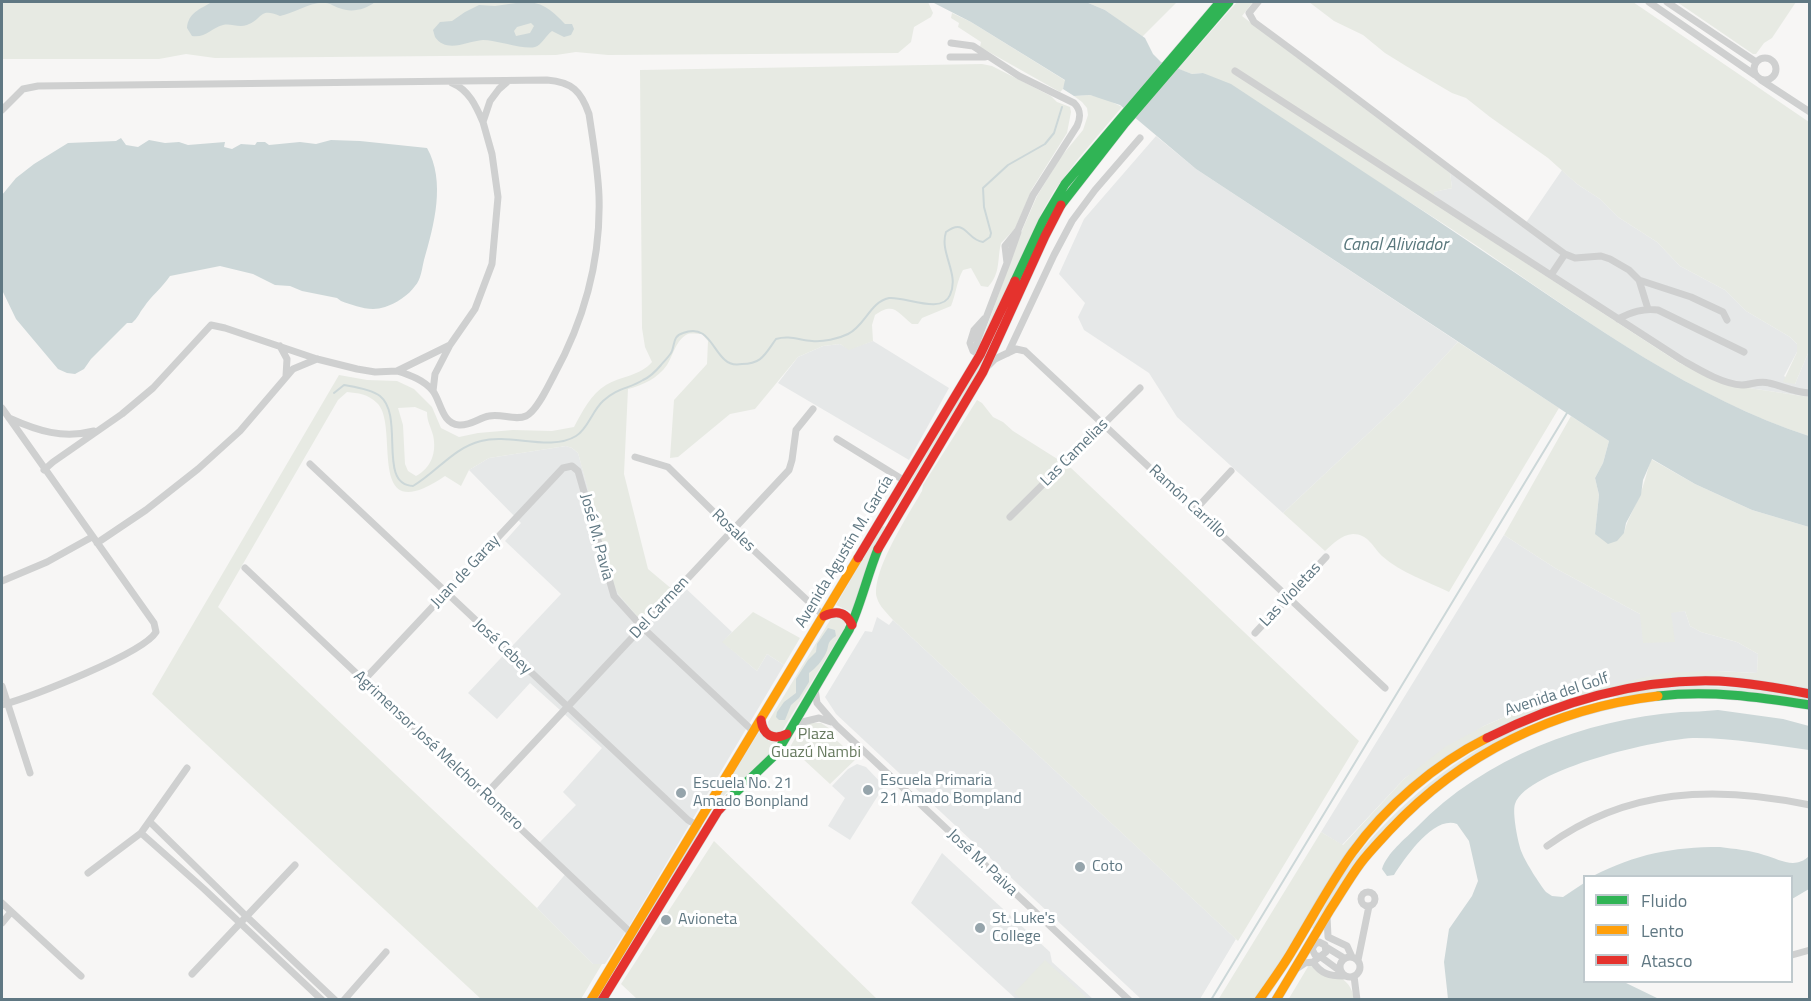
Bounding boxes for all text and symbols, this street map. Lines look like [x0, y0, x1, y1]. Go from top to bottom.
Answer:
water label: Canal Aliviador [1342, 235, 1448, 257]
street label: Las Camelias [1037, 415, 1113, 491]
street label: Ramón Carrillo [1144, 461, 1230, 543]
street label: Avenida Agustín M. García [792, 473, 898, 631]
street label: José M. Pavía [575, 492, 617, 582]
street label: Rosales [707, 506, 759, 556]
street label: Juan de Garay [427, 532, 505, 612]
street label: Las Violetas [1256, 559, 1326, 631]
street label: Del Carmen [626, 573, 694, 643]
street label: José Cebey [469, 615, 535, 679]
street label: Agrimensor José Melchor Romero [349, 667, 527, 835]
street label: Avenida del Golf [1503, 669, 1611, 721]
park label: Plaza Guazú Nambi [771, 725, 861, 763]
place label: Escuela Primaria 21 Amado Bompland [880, 771, 1022, 809]
place label: Escuela No. 21 Amado Bonpland [693, 774, 808, 812]
marker: Escuela Primaria 21 Amado Bompland [861, 783, 875, 797]
marker: Escuela No. 21 Amado Bonpland [674, 786, 688, 800]
street label: José M. Paiva [943, 826, 1021, 900]
place label: Coto [1092, 857, 1123, 877]
marker: Coto [1073, 860, 1087, 874]
legend [1583, 875, 1793, 983]
text: Fluido [1641, 887, 1687, 914]
place label: St. Luke's College [992, 909, 1055, 947]
place label: Avioneta [678, 910, 737, 930]
marker: Avioneta [659, 913, 673, 927]
text: Lento [1641, 917, 1684, 944]
marker: St. Luke's College [973, 921, 987, 935]
text: Atasco [1641, 947, 1692, 974]

